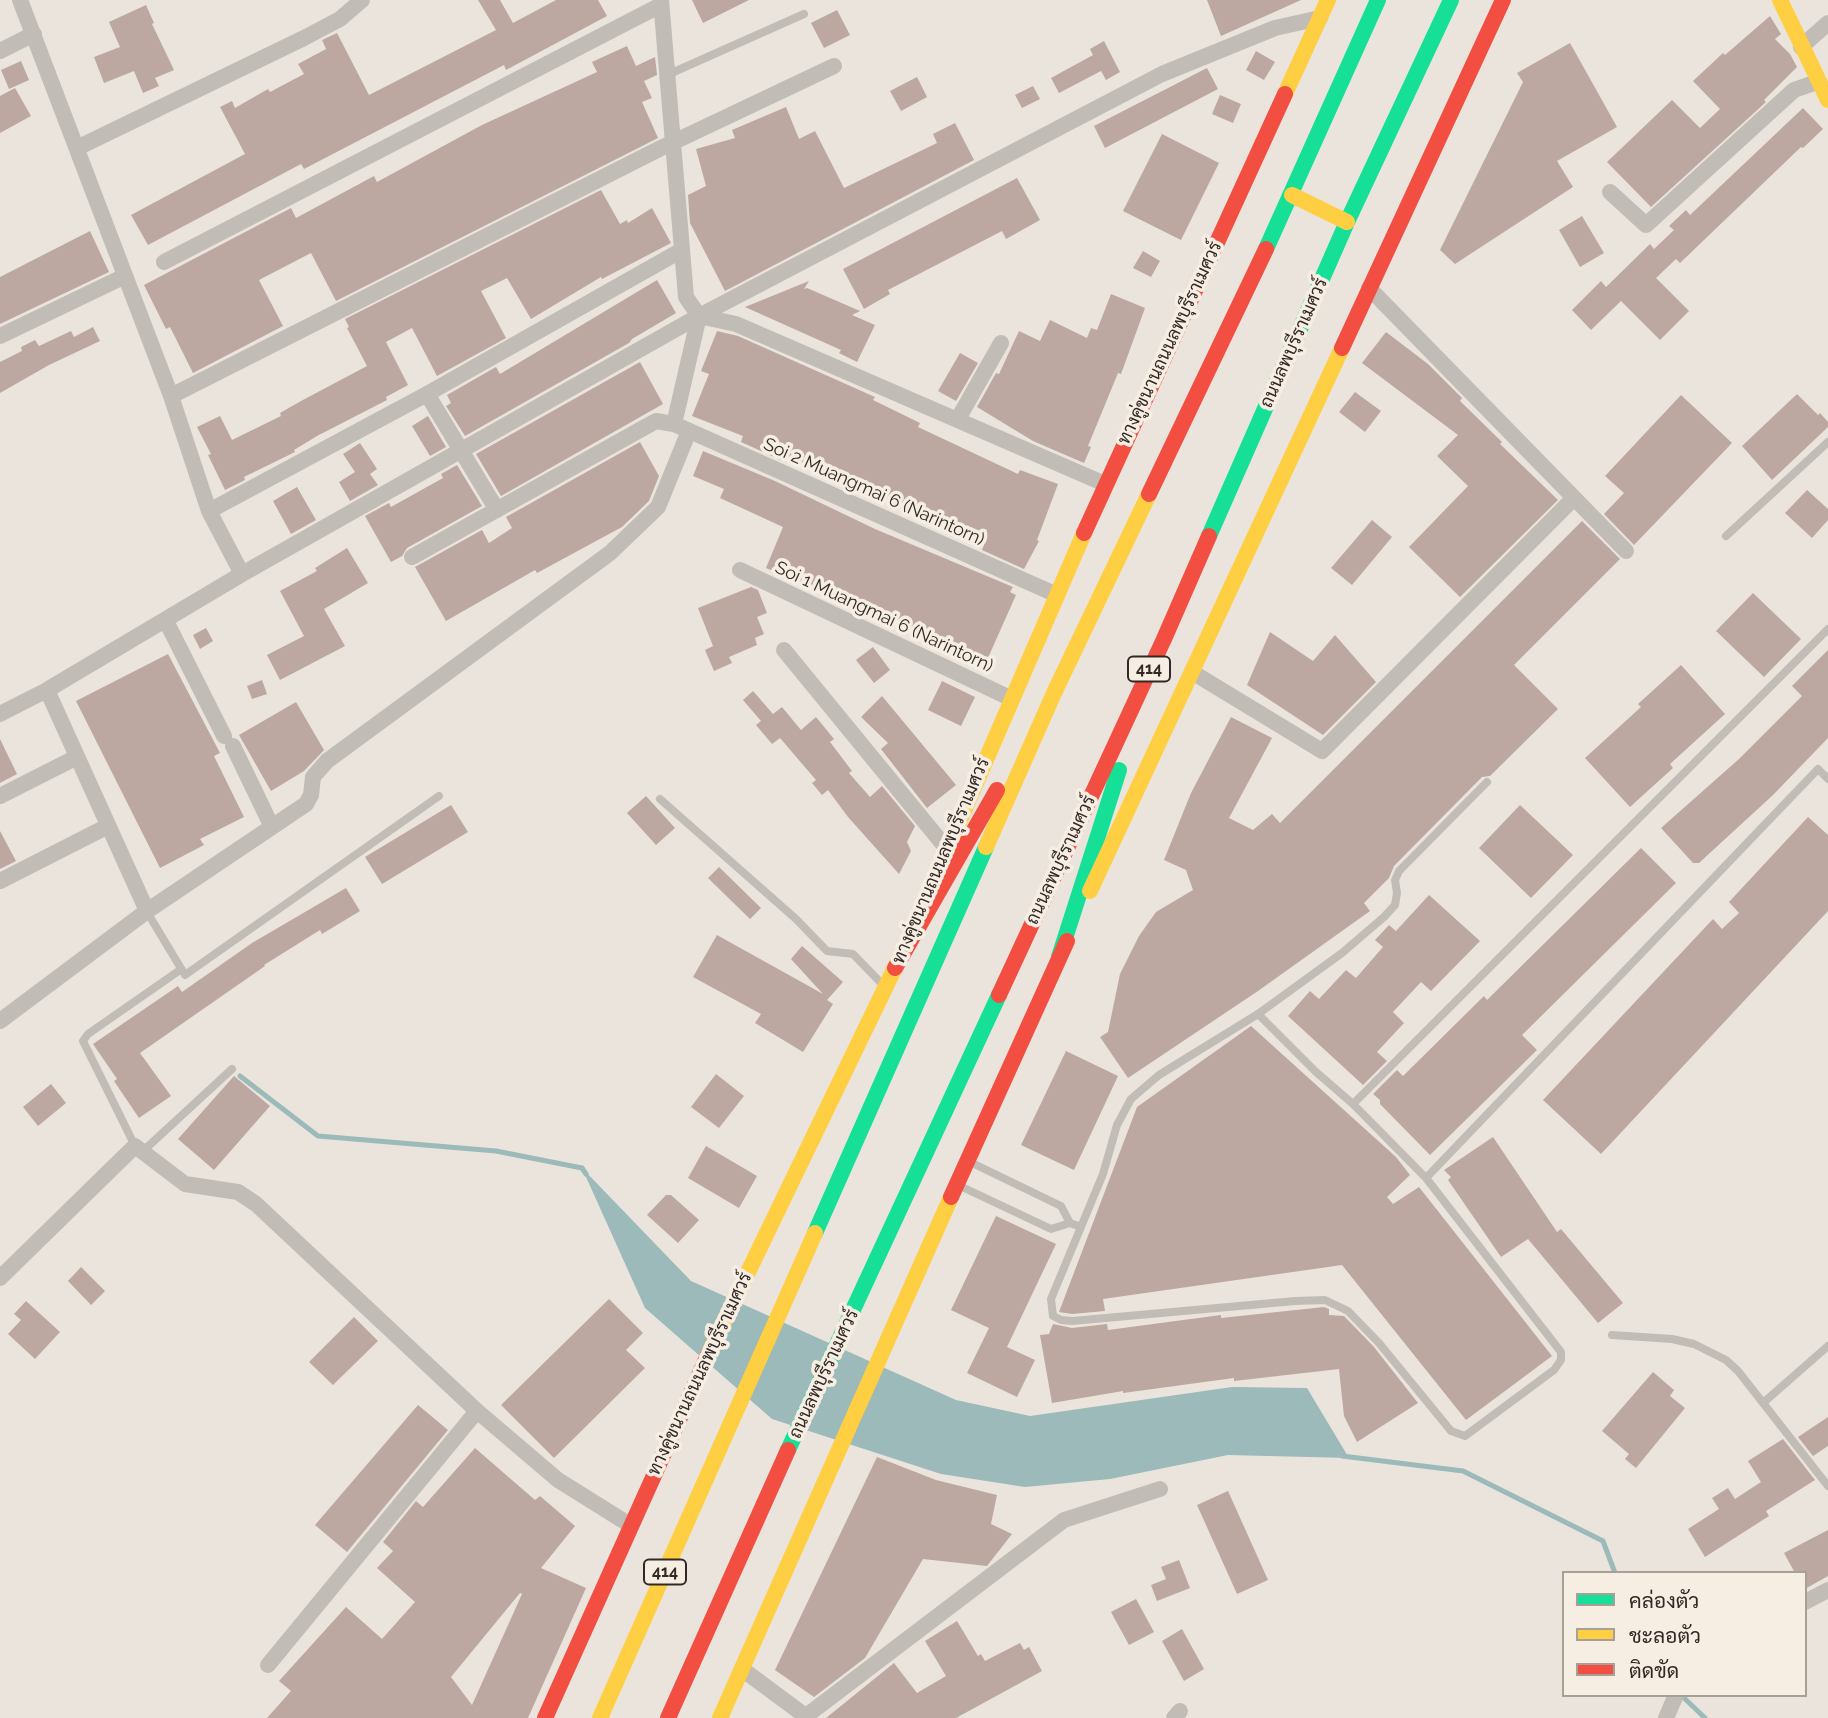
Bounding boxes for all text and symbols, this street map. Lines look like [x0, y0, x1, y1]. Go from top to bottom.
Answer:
street label: ทางคู่ขนานถนนลพบุรีราเมศวร์ [1113, 238, 1227, 448]
street label: ถนนลพบุรีราเมศวร์ [1256, 275, 1332, 411]
street label: Soi 2 Muangmai 6 (Narintorn) [760, 433, 988, 551]
street label: Soi 1 Muangmai 6 (Narintorn) [772, 557, 996, 677]
road number: 414 [1128, 656, 1170, 682]
street label: ทางคู่ขนานถนนลพบุรีราเมศวร์ [888, 755, 994, 967]
street label: ถนนลพบุรีราเมศวร์ [1022, 792, 1100, 928]
street label: ทางคู่ขนานถนนลพบุรีราเมศวร์ [643, 1269, 757, 1479]
street label: ถนนลพบุรีราเมศวร์ [785, 1306, 863, 1442]
road number: 414 [644, 1560, 686, 1584]
legend [1562, 1571, 1807, 1697]
text: คล่องตัว [1629, 1588, 1699, 1613]
text: ชะลอตัว [1629, 1623, 1701, 1648]
text: ติดขัด [1629, 1658, 1679, 1683]

